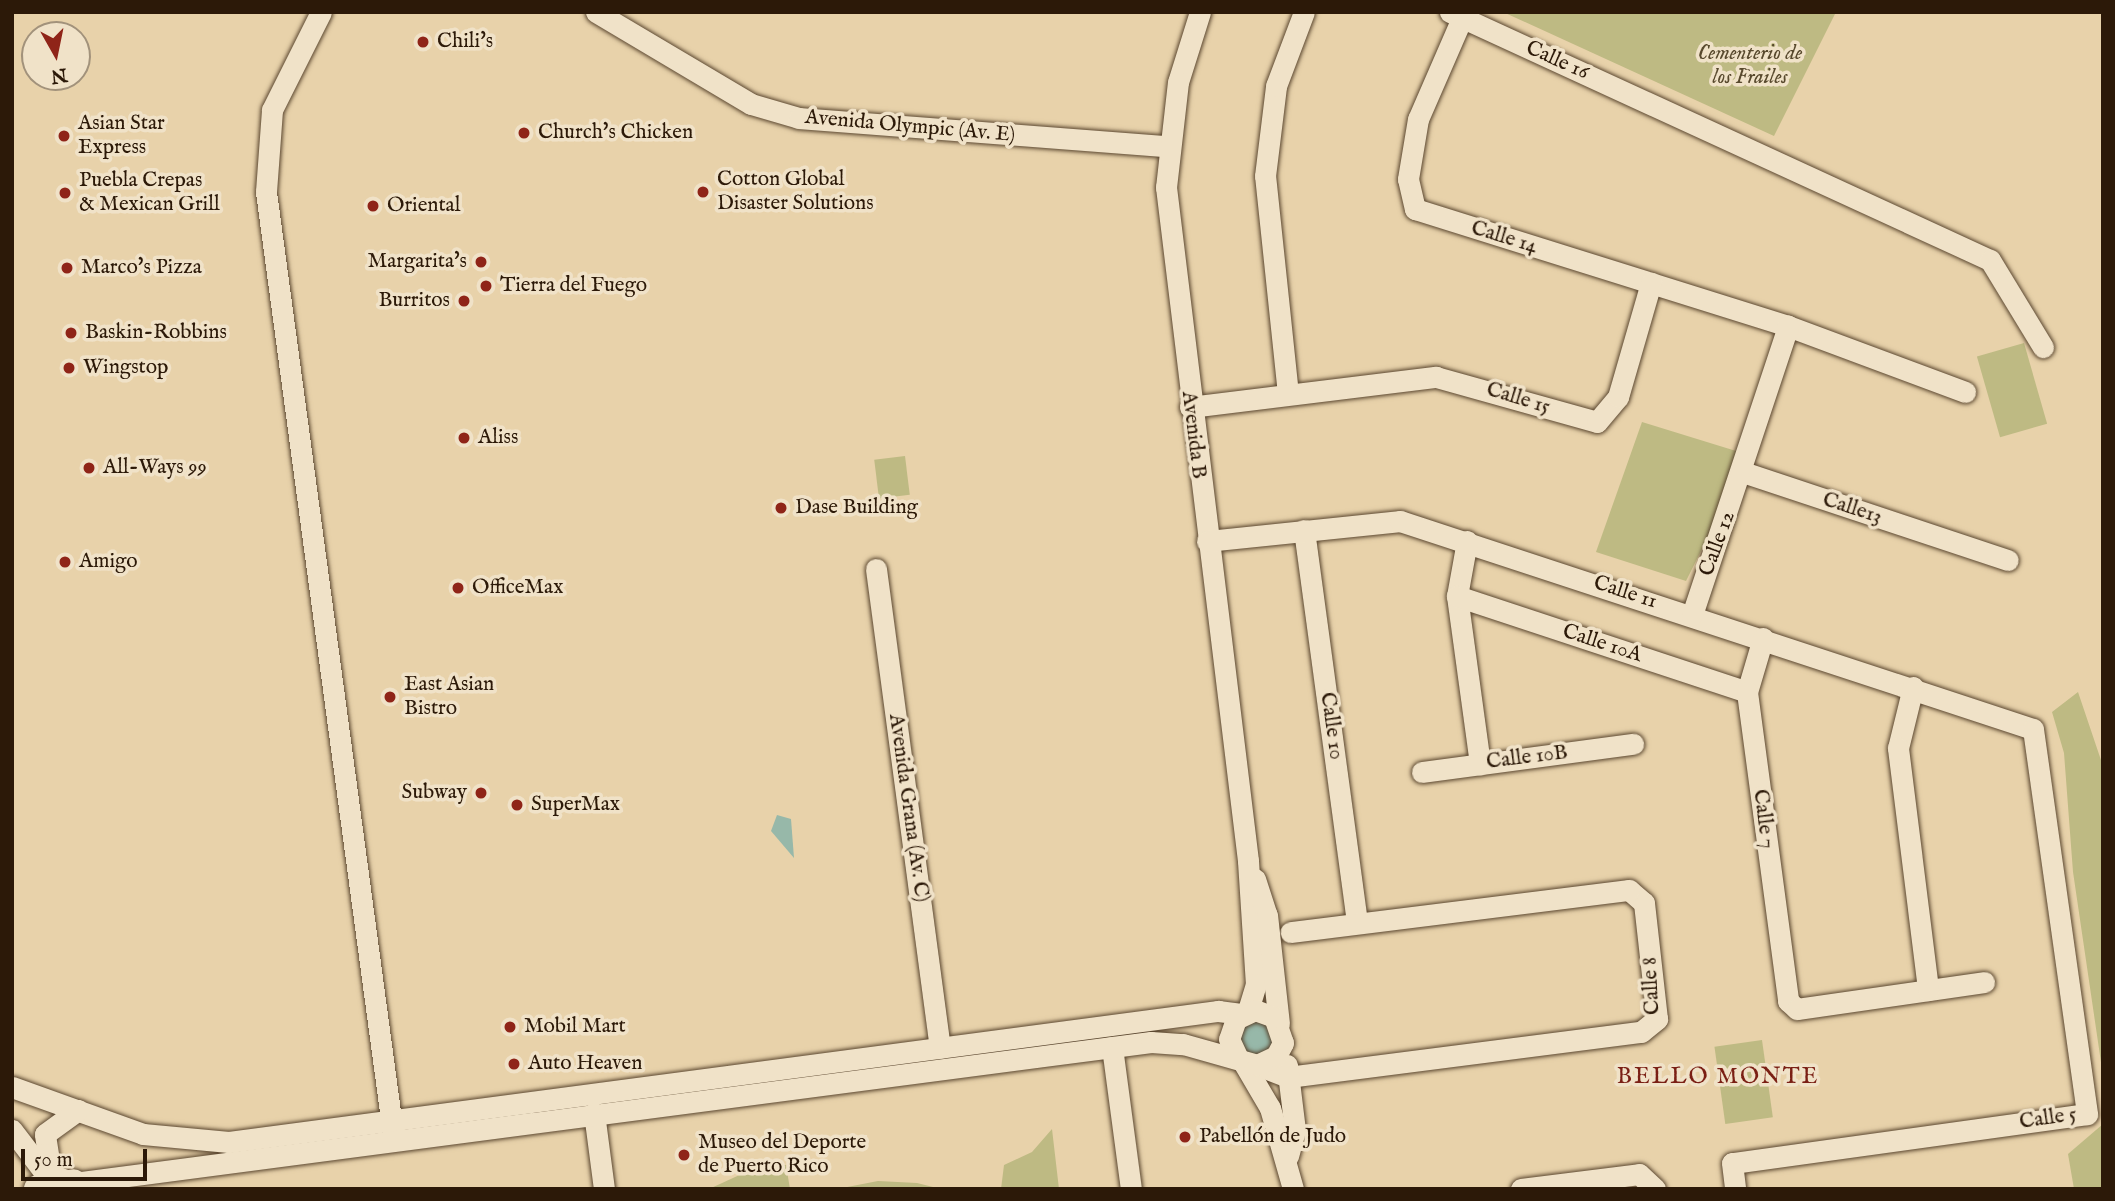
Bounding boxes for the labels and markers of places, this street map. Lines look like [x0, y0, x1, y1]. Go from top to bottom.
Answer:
place label: Chili's [437, 29, 493, 55]
marker: Chili's [415, 34, 431, 50]
place label: Asian Star Express [78, 111, 165, 161]
place label: Church's Chicken [538, 120, 693, 146]
marker: Church's Chicken [516, 125, 532, 141]
marker: Asian Star Express [56, 128, 72, 144]
place label: Cotton Global Disaster Solutions [717, 167, 874, 217]
place label: Puebla Crepas & Mexican Grill [79, 168, 220, 218]
marker: Cotton Global Disaster Solutions [695, 184, 711, 200]
marker: Puebla Crepas & Mexican Grill [57, 185, 73, 201]
place label: Oriental [387, 193, 460, 219]
marker: Oriental [365, 198, 381, 214]
place label: Margarita's [367, 249, 467, 275]
marker: Margarita's [473, 254, 489, 270]
place label: Marco's Pizza [81, 255, 202, 281]
marker: Marco's Pizza [59, 260, 75, 276]
place label: Tierra del Fuego [500, 273, 647, 299]
marker: Tierra del Fuego [478, 278, 494, 294]
place label: Burritos [378, 288, 450, 314]
marker: Burritos [456, 293, 472, 309]
place label: Baskin-Robbins [85, 320, 227, 346]
marker: Baskin-Robbins [63, 325, 79, 341]
place label: Wingstop [83, 355, 168, 381]
marker: Wingstop [61, 360, 77, 376]
place label: Aliss [478, 425, 518, 451]
marker: Aliss [456, 430, 472, 446]
place label: All-Ways 99 [103, 455, 207, 481]
marker: All-Ways 99 [81, 460, 97, 476]
place label: Dase Building [795, 495, 918, 521]
marker: Dase Building [773, 500, 789, 516]
place label: Amigo [79, 549, 138, 575]
marker: Amigo [57, 554, 73, 570]
place label: OfficeMax [472, 575, 563, 601]
marker: OfficeMax [450, 580, 466, 596]
place label: East Asian Bistro [404, 672, 494, 722]
marker: East Asian Bistro [382, 689, 398, 705]
place label: Subway [401, 780, 467, 806]
marker: Subway [473, 785, 489, 801]
place label: SuperMax [531, 792, 620, 818]
marker: SuperMax [509, 797, 525, 813]
place label: Mobil Mart [524, 1014, 626, 1040]
marker: Mobil Mart [502, 1019, 518, 1035]
place label: Auto Heaven [528, 1051, 642, 1077]
marker: Auto Heaven [506, 1056, 522, 1072]
place label: Pabellón de Judo [1199, 1124, 1346, 1150]
marker: Pabellón de Judo [1177, 1129, 1193, 1145]
place label: Museo del Deporte de Puerto Rico [698, 1130, 866, 1180]
marker: Museo del Deporte de Puerto Rico [676, 1147, 692, 1163]

